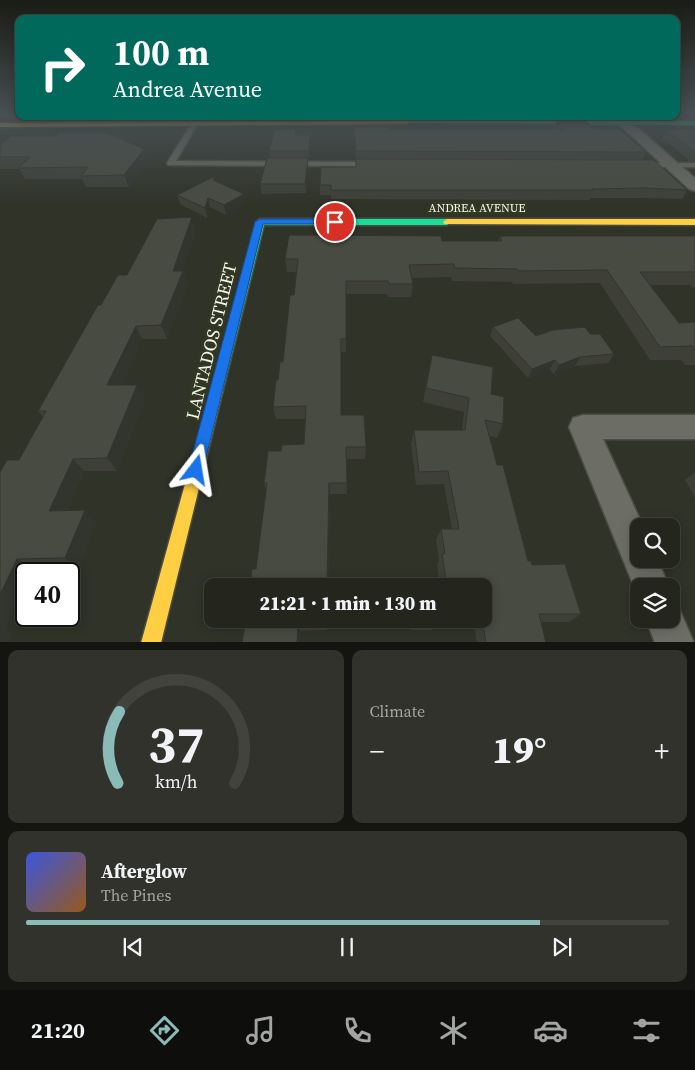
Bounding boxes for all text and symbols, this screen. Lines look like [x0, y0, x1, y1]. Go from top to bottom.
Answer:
text: 100 m [113, 29, 209, 77]
icon: right [30, 35, 95, 100]
text: Andrea Avenue [113, 74, 262, 104]
street label: ANDREA AVENUE [429, 200, 525, 216]
pin [314, 201, 356, 243]
icon: arrive [321, 208, 349, 236]
street label: LANTADOS STREET [179, 260, 243, 422]
position arrow [169, 443, 221, 495]
map controls [630, 518, 680, 628]
button: search [630, 518, 680, 568]
speed limit sign: 40 [15, 562, 80, 627]
button: layers [630, 578, 680, 628]
text: 21:21 · 1 min · 130 m [259, 590, 437, 616]
text: Climate [370, 700, 425, 722]
text: 37 [148, 708, 204, 779]
text: 19° [492, 724, 546, 776]
text: − [370, 732, 384, 770]
text: + [654, 732, 669, 770]
text: km/h [154, 769, 197, 794]
text: Afterglow [101, 858, 187, 884]
text: The Pines [101, 884, 171, 906]
icon: previous [119, 933, 147, 961]
icon: pause [333, 933, 361, 961]
icon: next [548, 933, 576, 961]
icon: directions [147, 1013, 182, 1048]
icon: music [243, 1013, 278, 1048]
icon: phone [340, 1013, 375, 1048]
icon: climate [436, 1013, 471, 1048]
icon: car [533, 1013, 568, 1048]
icon: filters [629, 1013, 664, 1048]
text: 21:20 [31, 1015, 85, 1045]

